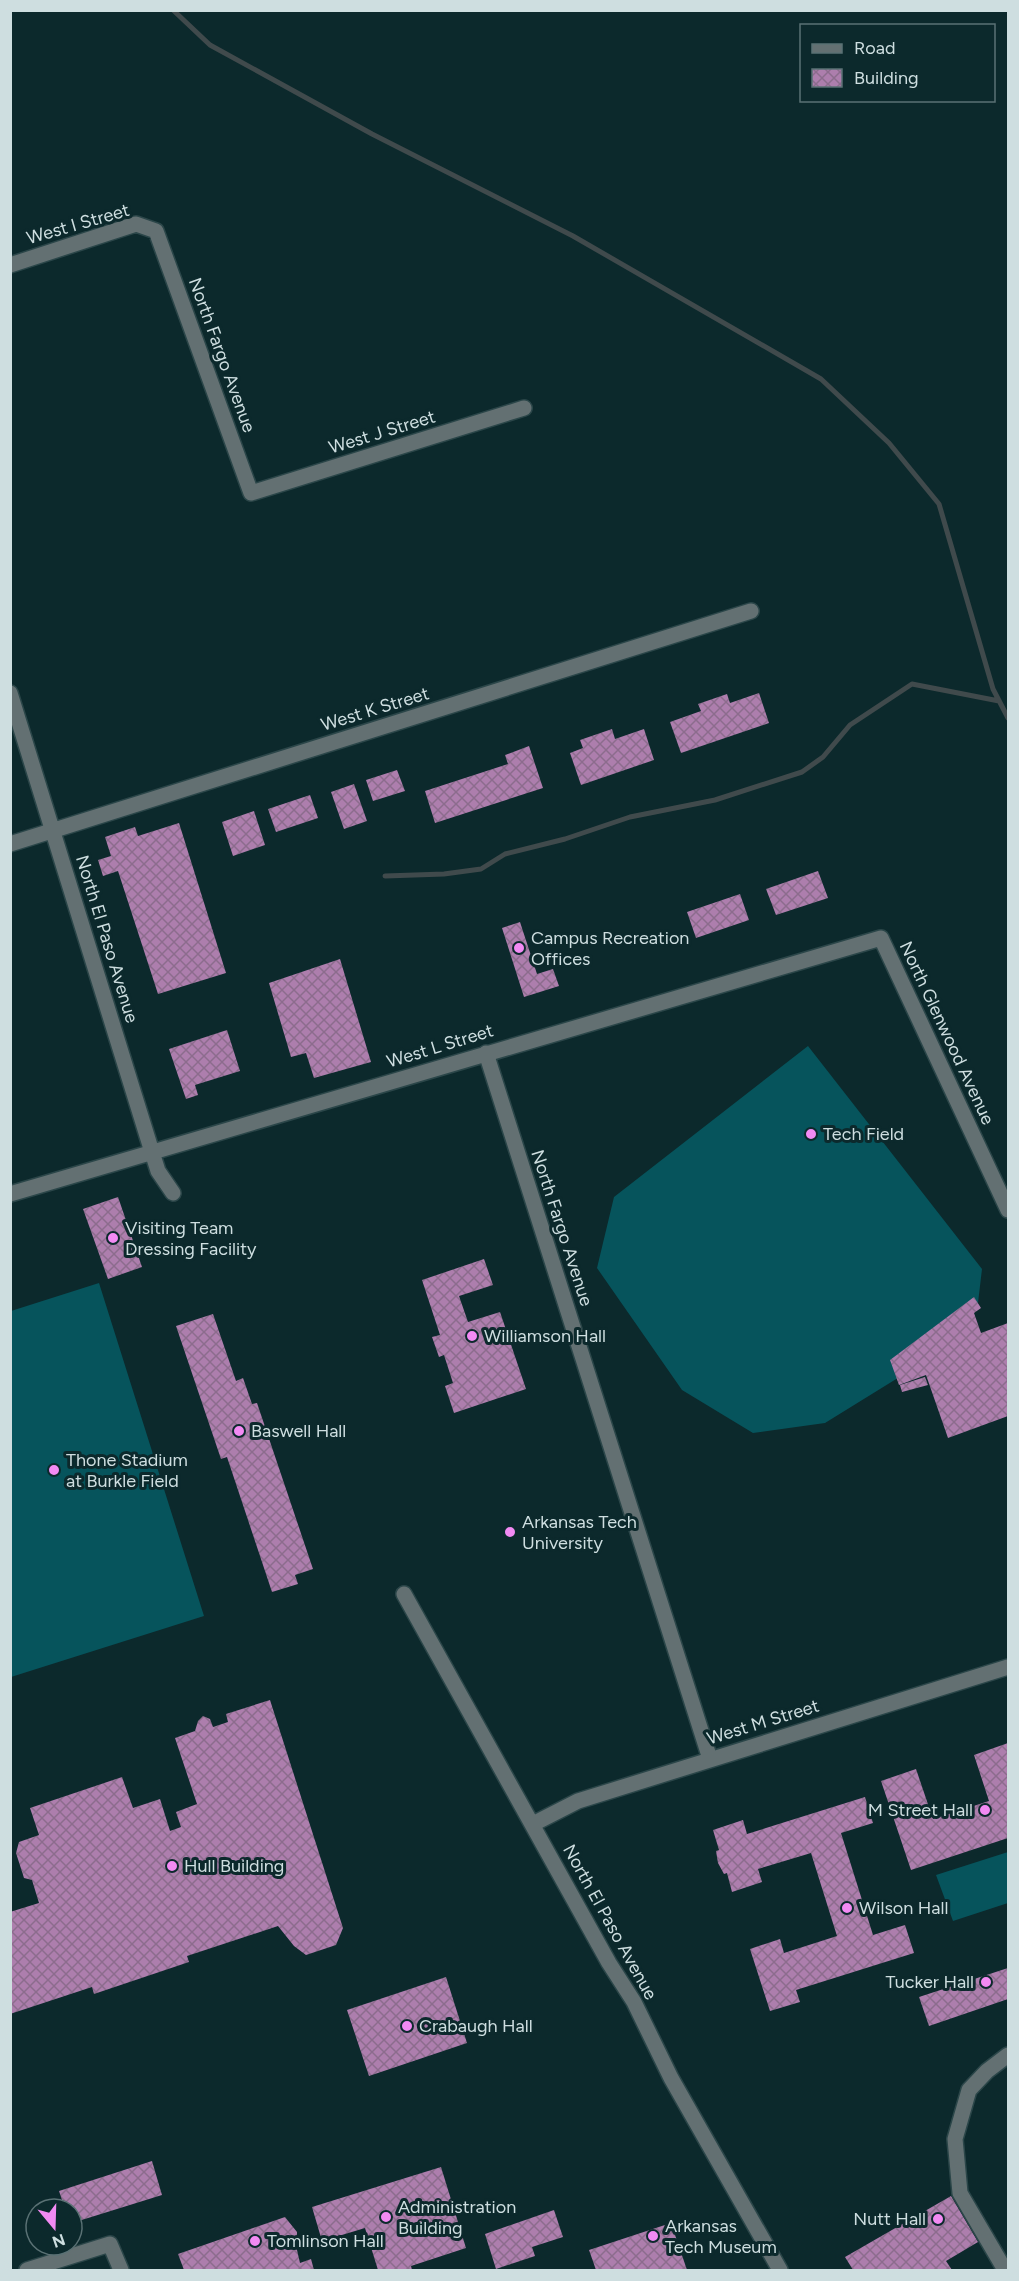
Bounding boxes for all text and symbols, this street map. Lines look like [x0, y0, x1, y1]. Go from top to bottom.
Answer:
legend [800, 24, 995, 102]
text: Road [854, 37, 895, 59]
text: Building [854, 67, 919, 89]
street label: West I Street [24, 199, 132, 249]
street label: North Fargo Avenue [184, 275, 260, 436]
street label: West J Street [326, 405, 438, 459]
street label: West K Street [318, 682, 432, 736]
street label: North El Paso Avenue [71, 852, 143, 1026]
place label: Campus Recreation Offices [531, 927, 689, 970]
street label: North Glenwood Avenue [895, 938, 999, 1128]
marker: Campus Recreation Offices [512, 941, 526, 955]
street label: West L Street [384, 1019, 496, 1073]
place label: Tech Field [823, 1123, 904, 1145]
marker: Tech Field [804, 1127, 818, 1141]
street label: North Fargo Avenue [526, 1147, 598, 1309]
place label: Visiting Team Dressing Facility [125, 1217, 257, 1260]
marker: Visiting Team Dressing Facility [106, 1231, 120, 1245]
place label: Williamson Hall [484, 1325, 606, 1347]
marker: Williamson Hall [465, 1329, 479, 1343]
place label: Baswell Hall [251, 1420, 346, 1442]
marker: Baswell Hall [232, 1424, 246, 1438]
place label: Thone Stadium at Burkle Field [66, 1449, 188, 1492]
marker: Thone Stadium at Burkle Field [47, 1463, 61, 1477]
place label: Arkansas Tech University [522, 1511, 637, 1554]
marker: Arkansas Tech University [503, 1525, 517, 1539]
street label: West M Street [704, 1694, 822, 1749]
place label: M Street Hall [868, 1799, 973, 1821]
marker: M Street Hall [978, 1803, 992, 1817]
street label: North El Paso Avenue [558, 1840, 662, 2004]
place label: Hull Building [184, 1855, 284, 1877]
marker: Hull Building [165, 1859, 179, 1873]
place label: Wilson Hall [859, 1897, 948, 1919]
marker: Wilson Hall [840, 1901, 854, 1915]
place label: Tucker Hall [886, 1971, 974, 1993]
marker: Tucker Hall [979, 1975, 993, 1989]
place label: Crabaugh Hall [419, 2015, 533, 2037]
marker: Crabaugh Hall [400, 2019, 414, 2033]
place label: Administration Building [398, 2196, 516, 2239]
north arrow [24, 2197, 84, 2257]
place label: Nutt Hall [853, 2208, 926, 2230]
marker: Administration Building [379, 2210, 393, 2224]
marker: Nutt Hall [931, 2212, 945, 2226]
place label: Arkansas Tech Museum [665, 2215, 777, 2258]
marker: Arkansas Tech Museum [646, 2229, 660, 2243]
text: N [50, 2230, 68, 2252]
place label: Tomlinson Hall [267, 2230, 384, 2252]
marker: Tomlinson Hall [248, 2234, 262, 2248]

